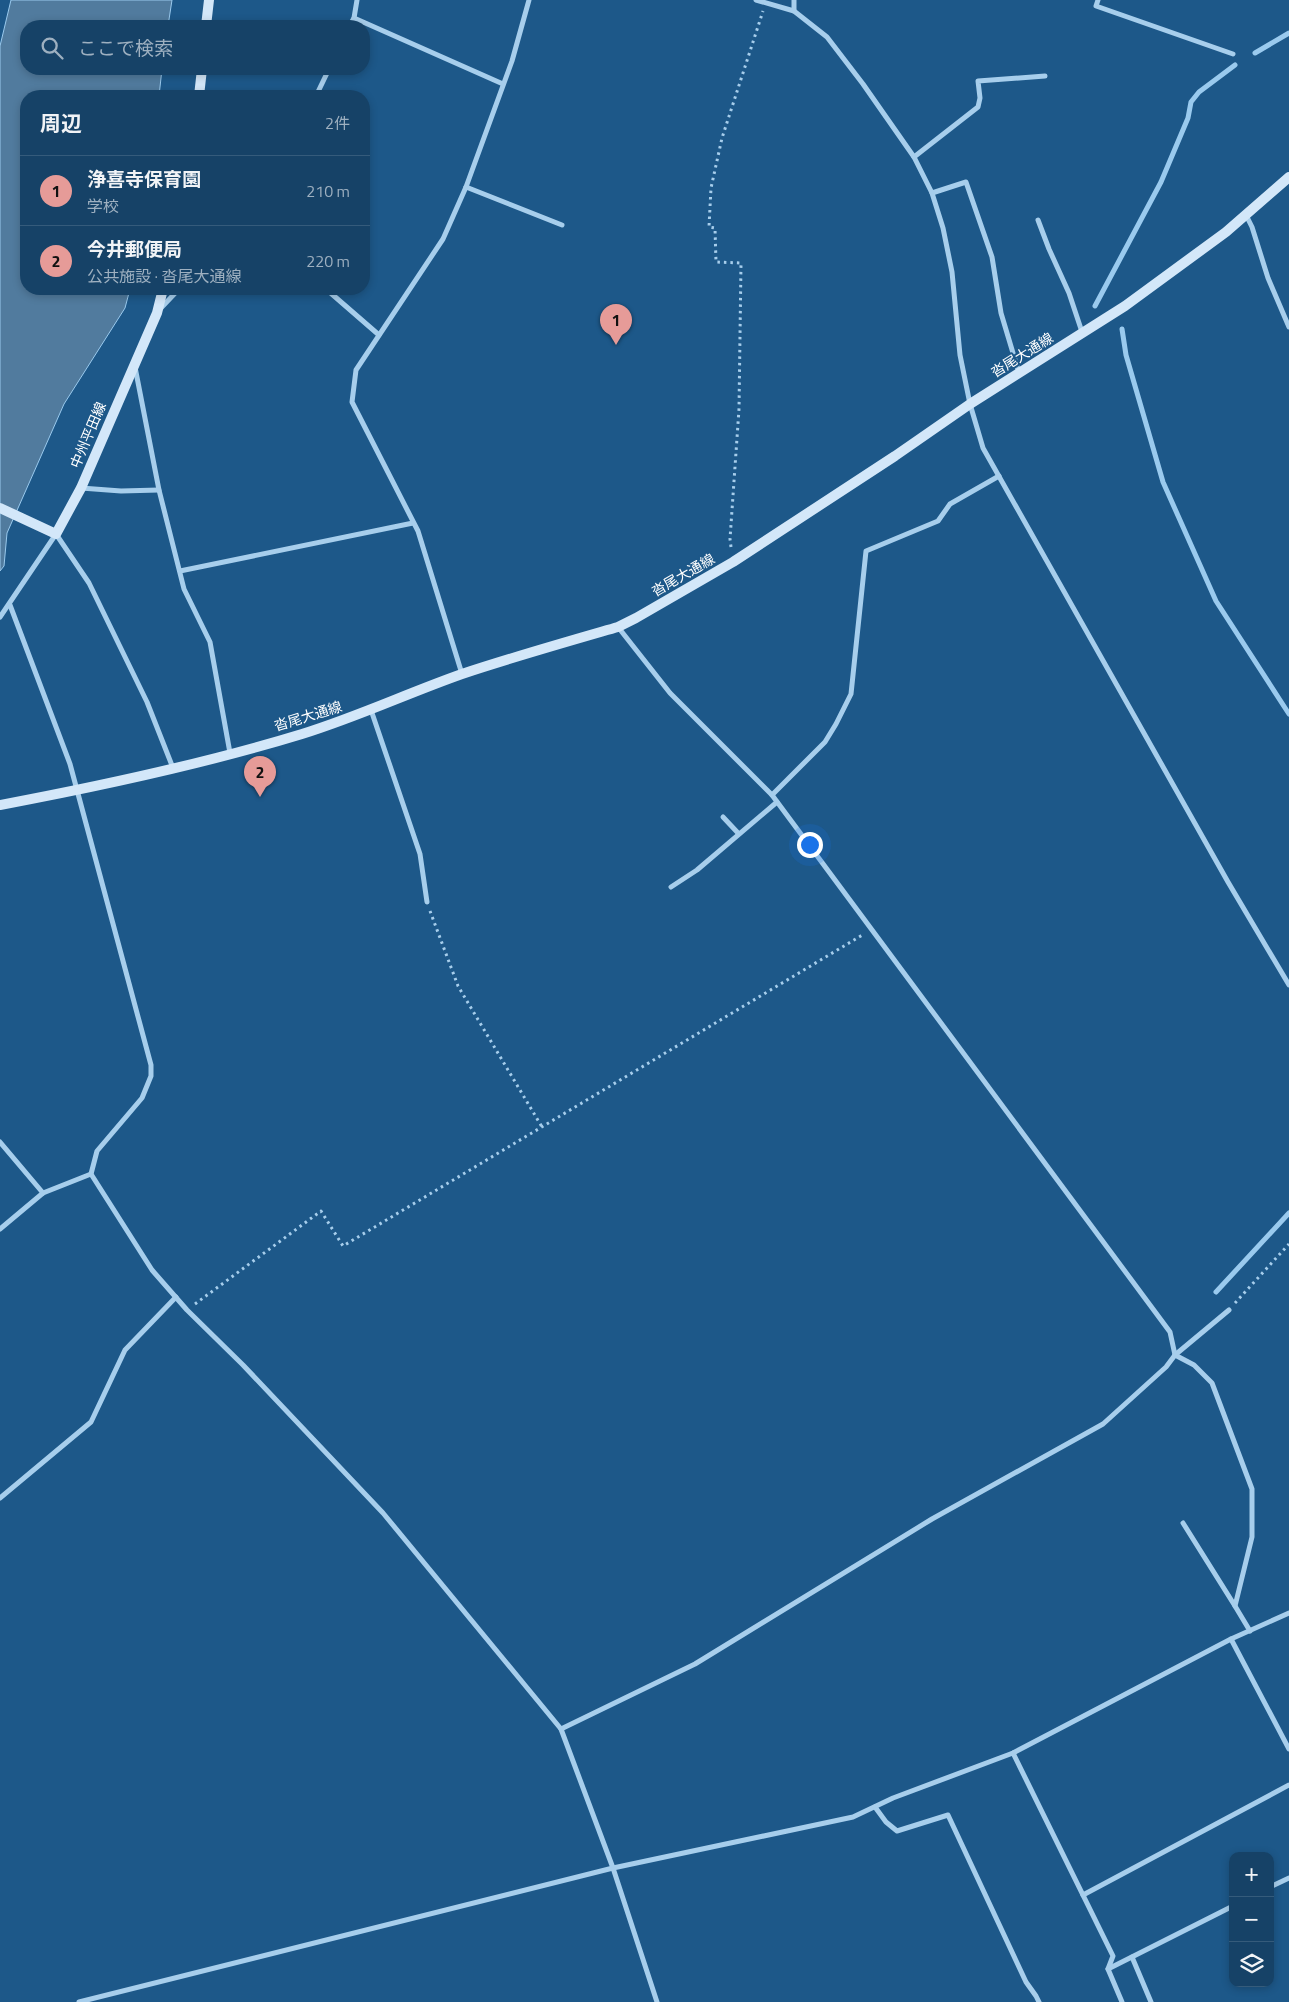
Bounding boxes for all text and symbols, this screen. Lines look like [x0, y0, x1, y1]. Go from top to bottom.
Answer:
search box [20, 20, 370, 75]
text: ここで検索 [78, 33, 173, 62]
icon: search [38, 34, 66, 62]
text: 周辺 [40, 107, 82, 139]
text: 2件 [325, 111, 350, 135]
text: 浄喜寺保育園 [87, 164, 201, 193]
text: 1 [52, 179, 60, 203]
text: 210 m [306, 179, 350, 203]
text: 学校 [87, 194, 119, 218]
text: 今井郵便局 [87, 234, 182, 263]
text: 2 [52, 249, 60, 273]
text: 220 m [306, 249, 350, 273]
text: 公共施設 · 沓尾大通線 [87, 264, 242, 288]
pin: 1 [600, 304, 632, 345]
street label: 沓尾大通線 [986, 327, 1057, 382]
street label: 中州平田線 [64, 398, 111, 471]
street label: 沓尾大通線 [647, 548, 718, 601]
street label: 沓尾大通線 [271, 695, 344, 736]
pin: 2 [244, 756, 276, 797]
your location [797, 832, 823, 858]
map controls [1229, 1852, 1274, 1987]
button: + [1229, 1852, 1274, 1897]
button: − [1229, 1897, 1274, 1942]
button: layers [1229, 1942, 1274, 1987]

